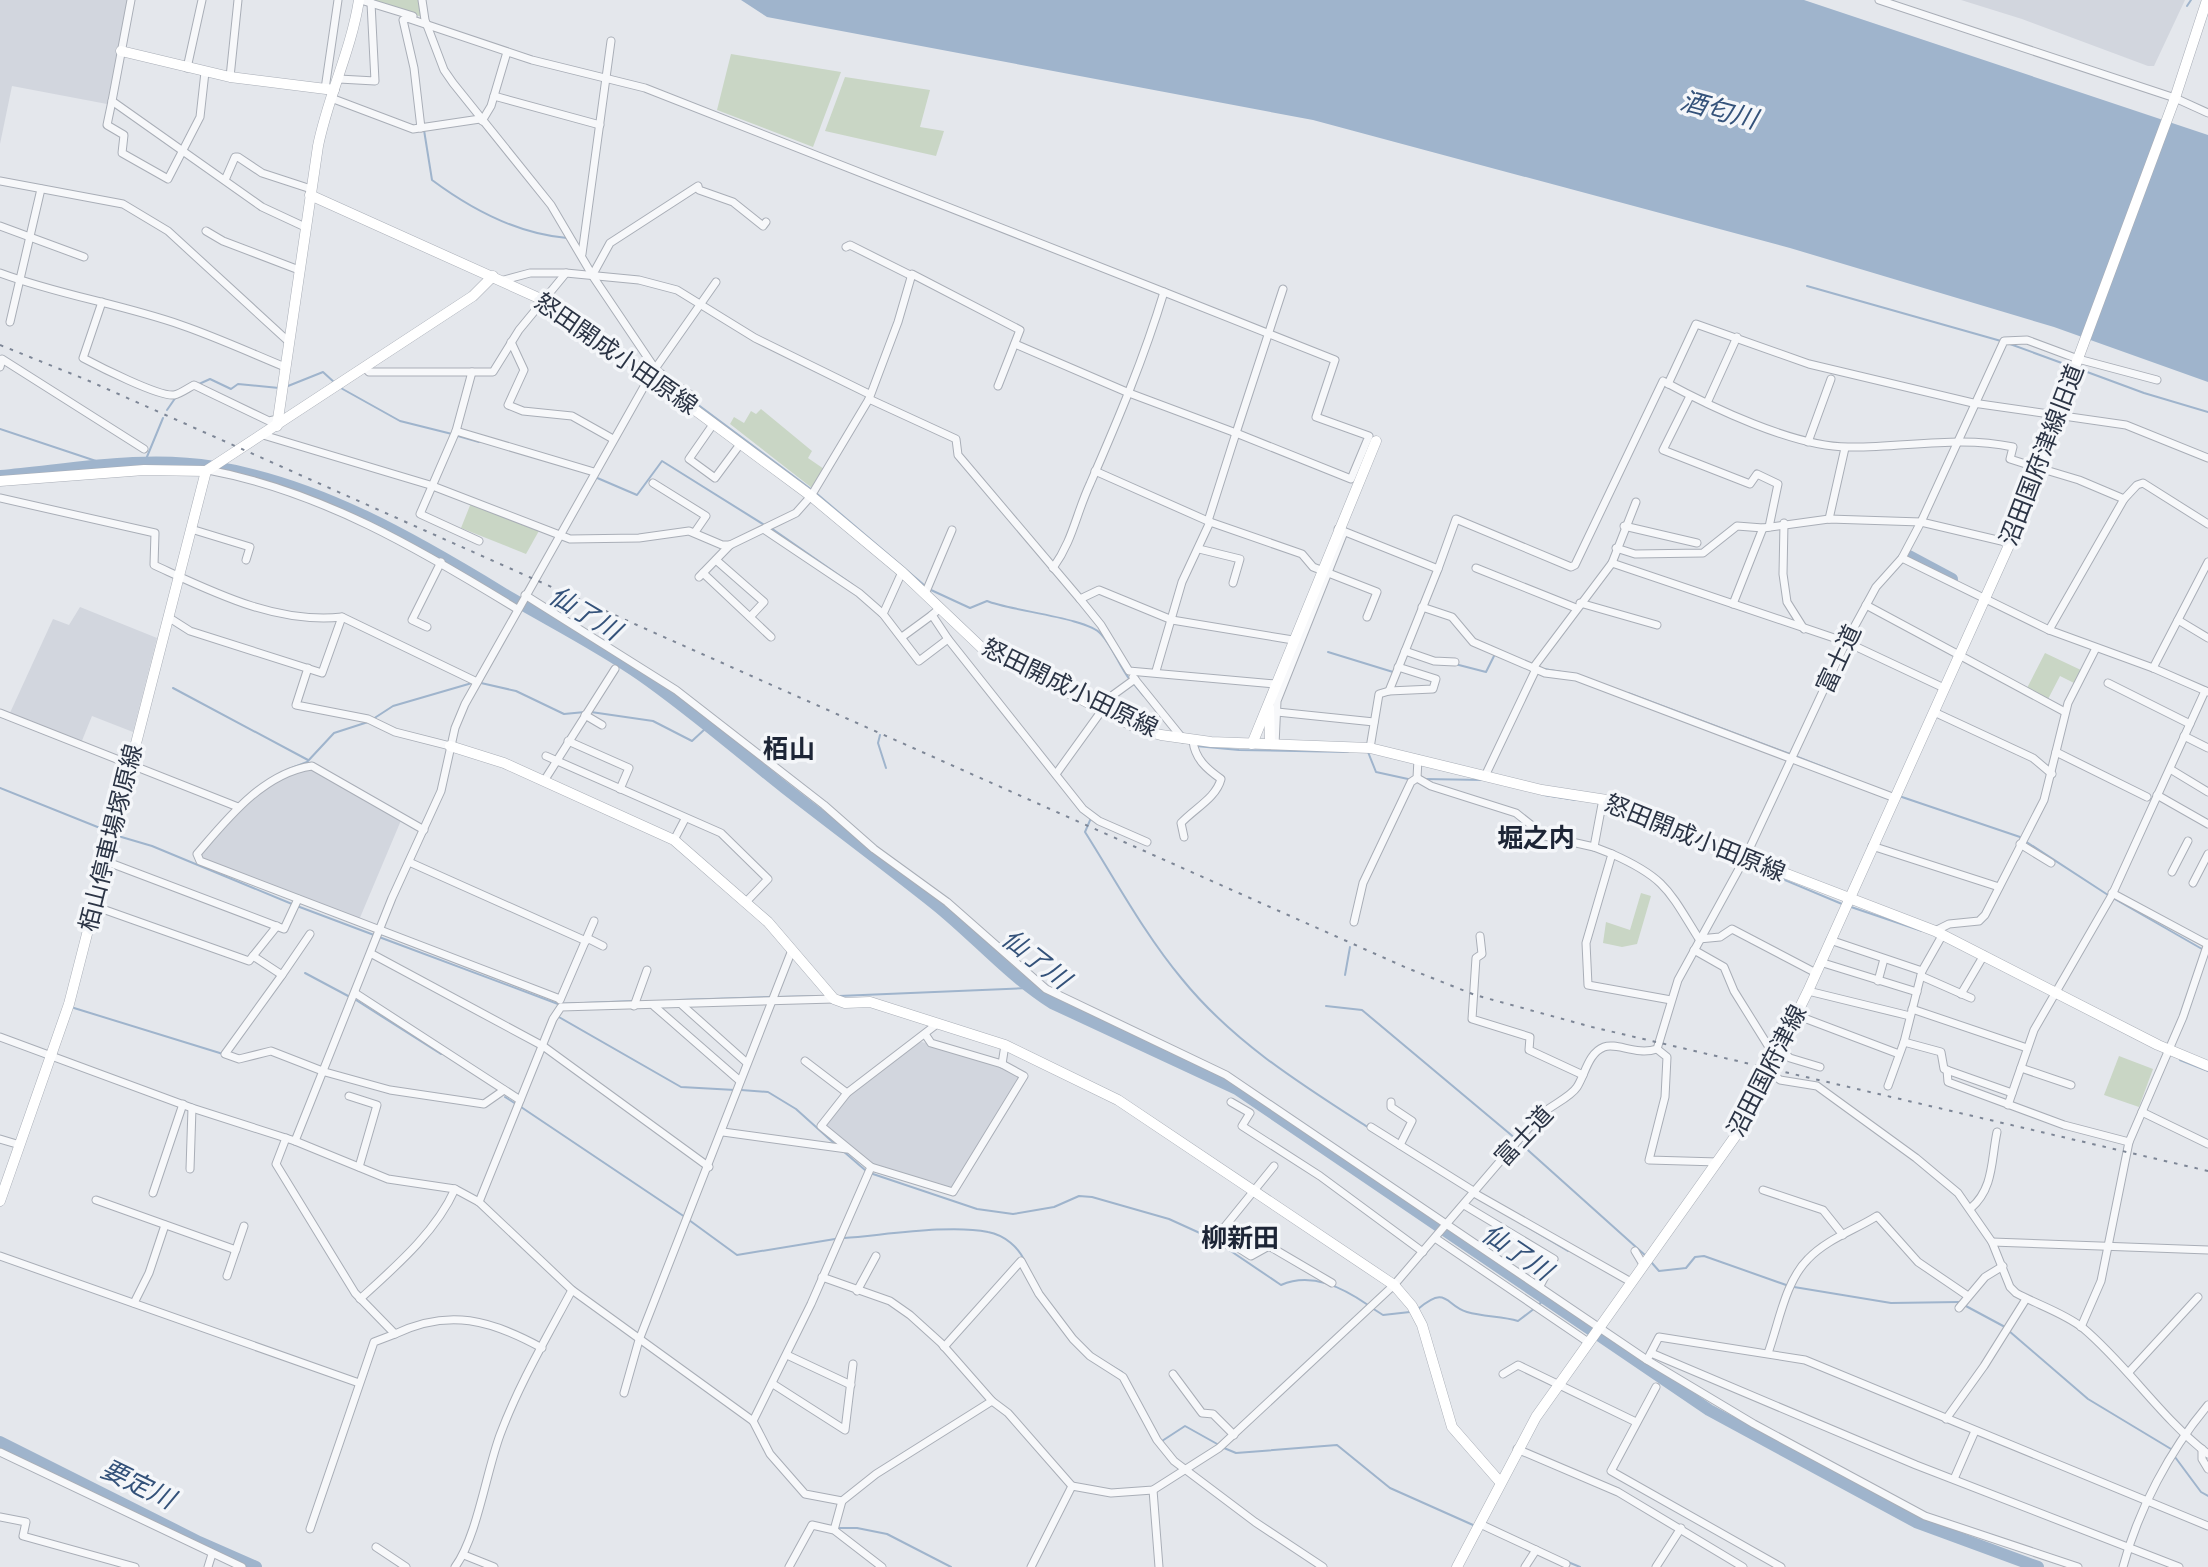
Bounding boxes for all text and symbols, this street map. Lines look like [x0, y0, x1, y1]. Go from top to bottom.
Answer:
water label: 酒匂川 [1678, 83, 1764, 134]
street label: 怒田開成小田原線 [530, 286, 704, 420]
street label: 沼田国府津線旧道 [1993, 360, 2089, 549]
water label: 仙了川 [544, 578, 630, 647]
street label: 富士道 [1809, 620, 1866, 697]
street label: 怒田開成小田原線 [978, 632, 1163, 742]
district label: 栢山 [763, 732, 815, 763]
street label: 栢山停車場塚原線 [72, 741, 147, 934]
street label: 怒田開成小田原線 [1601, 787, 1790, 886]
district label: 堀之内 [1497, 821, 1575, 852]
water label: 仙了川 [997, 922, 1080, 996]
street label: 沼田国府津線 [1720, 1000, 1811, 1141]
street label: 富士道 [1488, 1099, 1558, 1171]
water label: 仙了川 [1477, 1216, 1561, 1287]
district label: 柳新田 [1201, 1221, 1279, 1252]
water label: 要定川 [97, 1452, 183, 1515]

